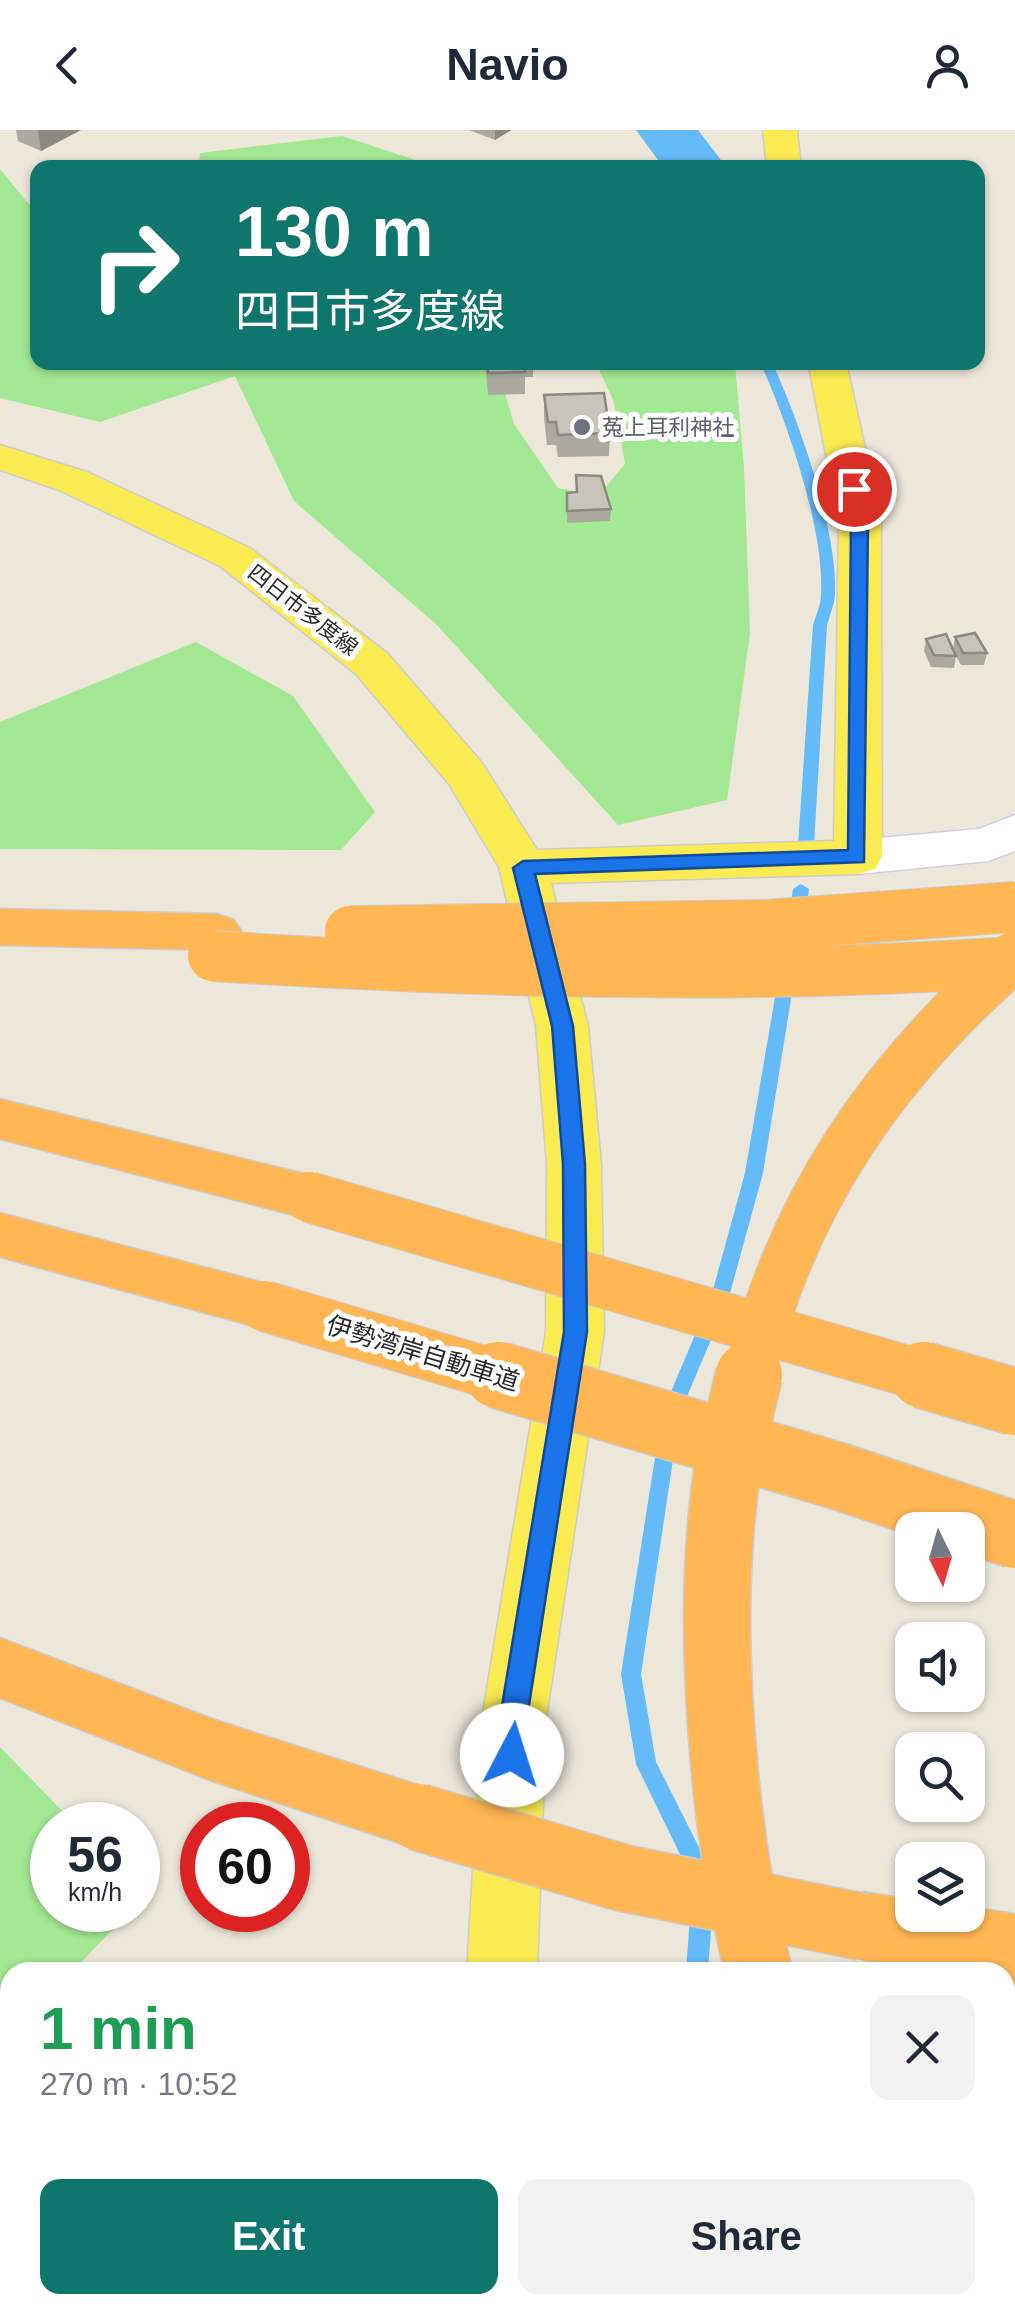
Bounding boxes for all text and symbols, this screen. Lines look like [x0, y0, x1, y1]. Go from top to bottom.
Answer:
icon: back [40, 38, 95, 93]
icon: person [920, 38, 975, 93]
text: Navio [446, 39, 569, 90]
text: 130 m [235, 193, 433, 271]
icon: right [70, 200, 200, 330]
text: 四日市多度線 [235, 286, 505, 337]
place label: 菟上耳利神社 [602, 415, 734, 440]
marker: 菟上耳利神社 [571, 416, 593, 438]
pin [812, 447, 897, 532]
icon: arrive [827, 462, 882, 517]
street label: 四日市多度線 [243, 560, 363, 660]
street label: 伊勢湾岸自動車道 [323, 1310, 523, 1396]
north arrow [895, 1512, 985, 1602]
map controls [895, 1512, 985, 1932]
button: sound [895, 1622, 985, 1712]
position arrow [460, 1703, 564, 1807]
button: search [895, 1732, 985, 1822]
speed limit sign: 60 [180, 1802, 310, 1932]
text: 56 [67, 1827, 123, 1883]
button: layers [895, 1842, 985, 1932]
text: km/h [68, 1878, 122, 1906]
text: 1 min [40, 1995, 197, 2062]
button: close [870, 1995, 975, 2100]
text: 270 m · 10:52 [40, 2066, 237, 2102]
button: Exit [40, 2179, 498, 2294]
button: Share [518, 2179, 975, 2294]

